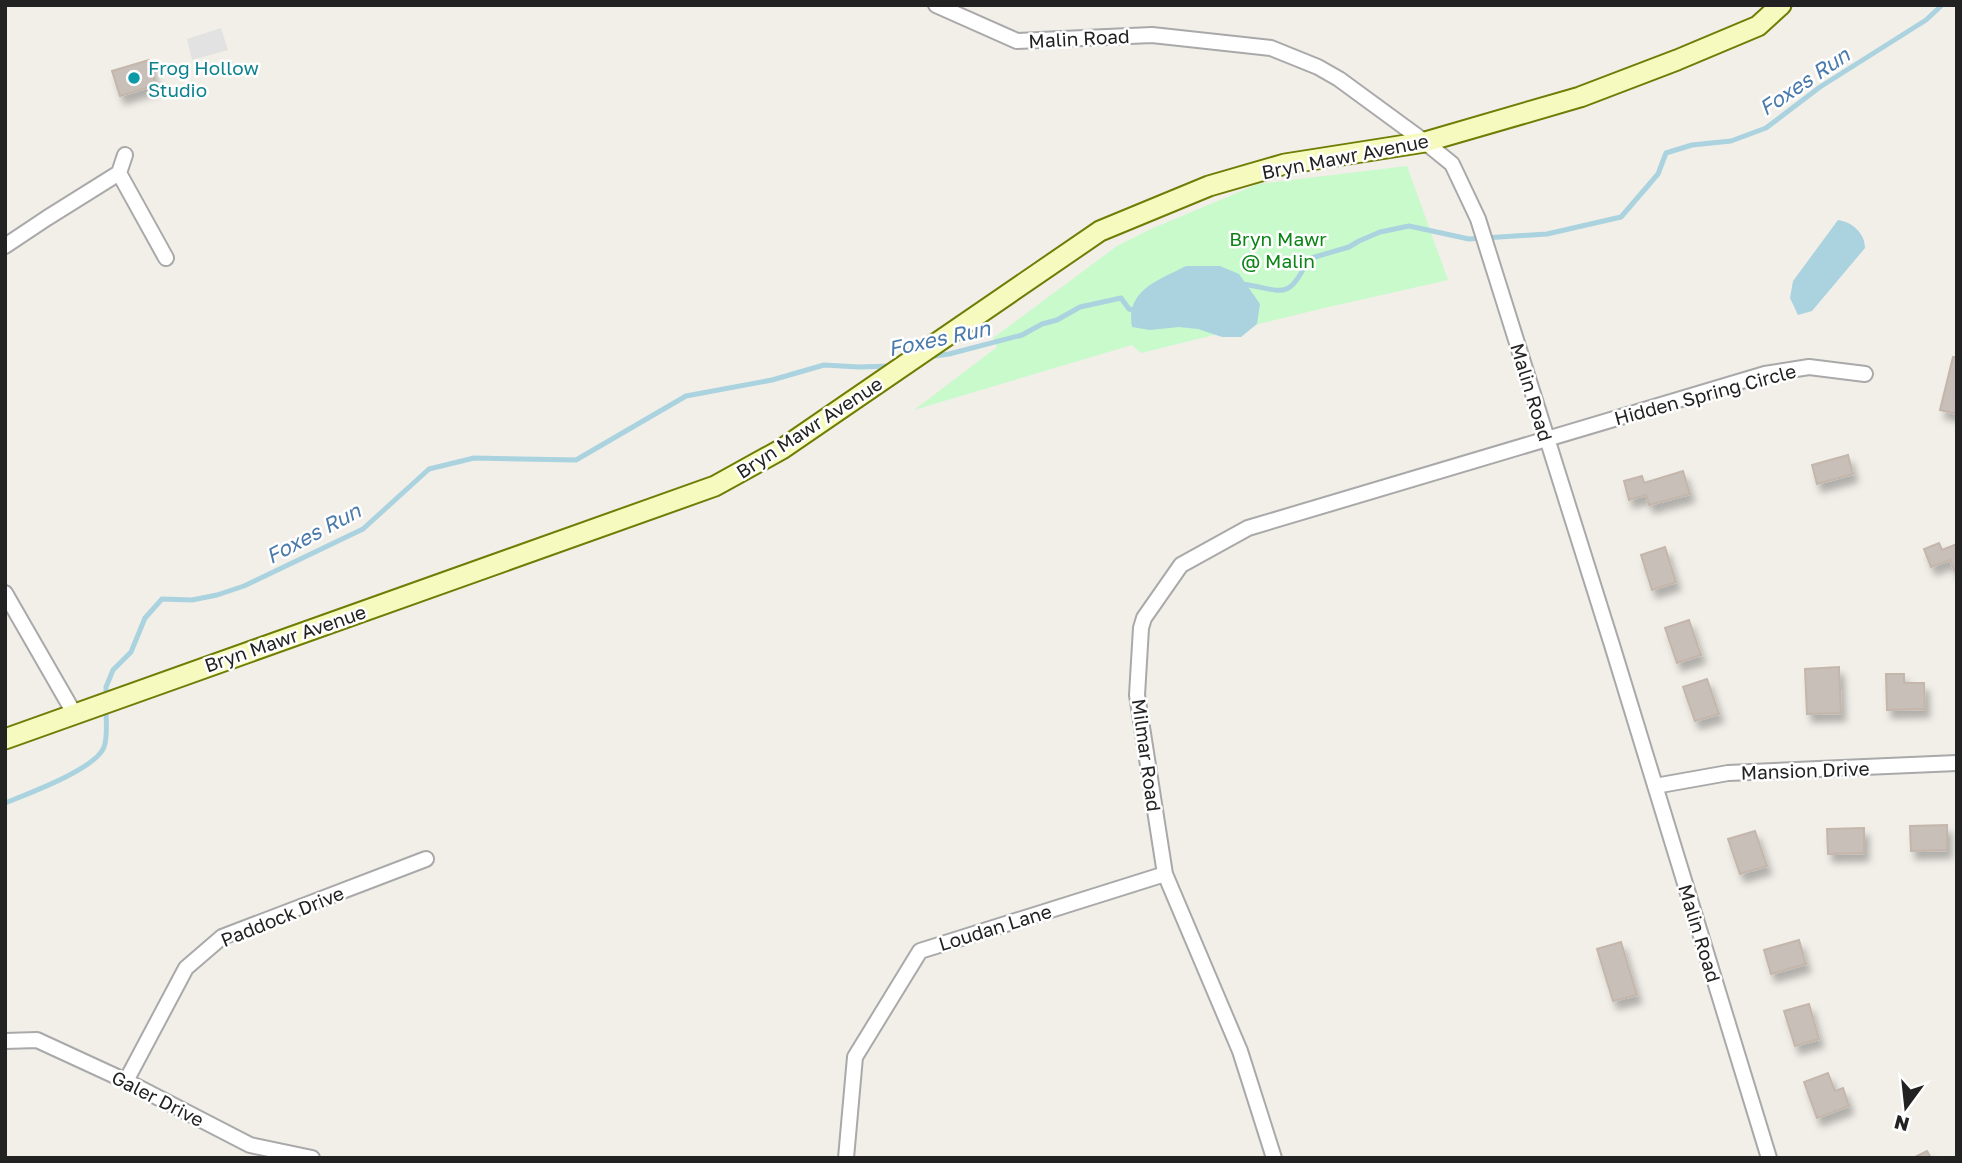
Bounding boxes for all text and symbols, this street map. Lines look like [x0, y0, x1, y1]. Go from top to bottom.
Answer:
street label: Malin Road [1028, 24, 1130, 52]
water label: Foxes Run [1754, 41, 1855, 121]
place label: Frog Hollow Studio [148, 56, 259, 101]
marker: Frog Hollow Studio [126, 70, 142, 86]
street label: Bryn Mawr Avenue [1260, 129, 1430, 183]
park label: Bryn Mawr @ Malin [1229, 227, 1327, 272]
water label: Foxes Run [886, 314, 993, 361]
street label: Malin Road [1506, 340, 1558, 444]
street label: Hidden Spring Circle [1612, 359, 1798, 429]
street label: Bryn Mawr Avenue [732, 371, 886, 483]
water label: Foxes Run [261, 497, 366, 569]
street label: Bryn Mawr Avenue [201, 600, 369, 676]
street label: Milmar Road [1128, 697, 1166, 813]
street label: Mansion Drive [1740, 756, 1870, 784]
street label: Paddock Drive [217, 881, 347, 951]
street label: Malin Road [1674, 881, 1726, 985]
street label: Loudan Lane [936, 899, 1054, 955]
street label: Galer Drive [108, 1065, 208, 1131]
north arrow [1871, 1072, 1941, 1142]
text: N [1892, 1111, 1911, 1137]

